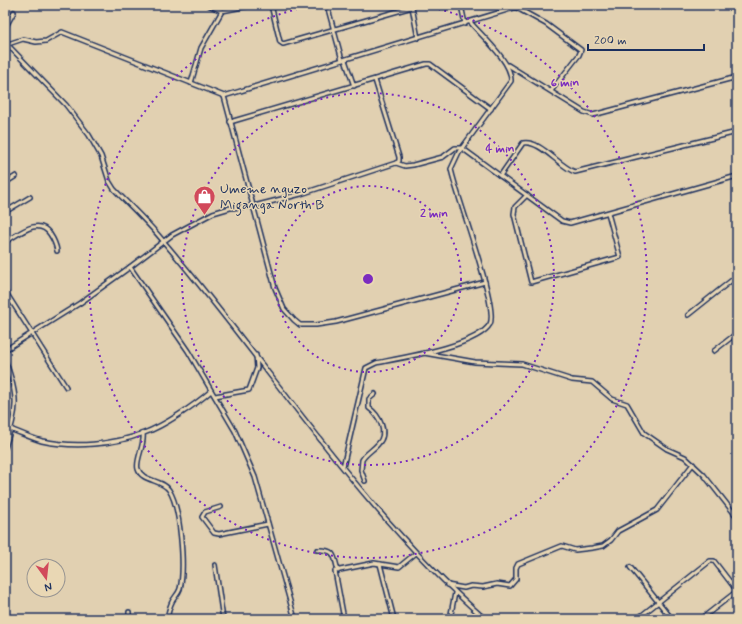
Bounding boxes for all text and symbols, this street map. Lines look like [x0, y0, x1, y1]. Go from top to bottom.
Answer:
scale bar [588, 26, 704, 52]
text: 200 m [594, 33, 627, 49]
text: 6 min [551, 75, 579, 91]
text: 4 min [485, 141, 515, 157]
place label: Umeme nguzo Miganga North B [220, 180, 324, 216]
shop icon: Umeme nguzo Miganga North B [192, 184, 218, 217]
text: 2 min [420, 206, 448, 222]
centre of rings [361, 272, 375, 286]
north arrow [26, 558, 66, 598]
text: N [43, 579, 54, 594]

